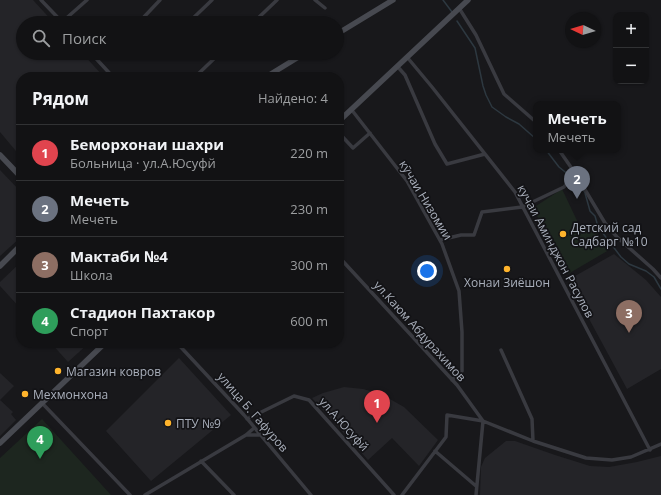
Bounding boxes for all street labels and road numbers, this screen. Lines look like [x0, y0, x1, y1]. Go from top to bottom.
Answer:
street label: кӯчаи Низомии [395, 157, 457, 243]
street label: кучаи Аминджон Расулов [514, 181, 598, 321]
street label: ул.Каюм Абдурахимов [370, 277, 470, 385]
street label: улица Б. Гафуров [214, 369, 292, 456]
street label: ул.А.Юсуфй [315, 393, 373, 455]

